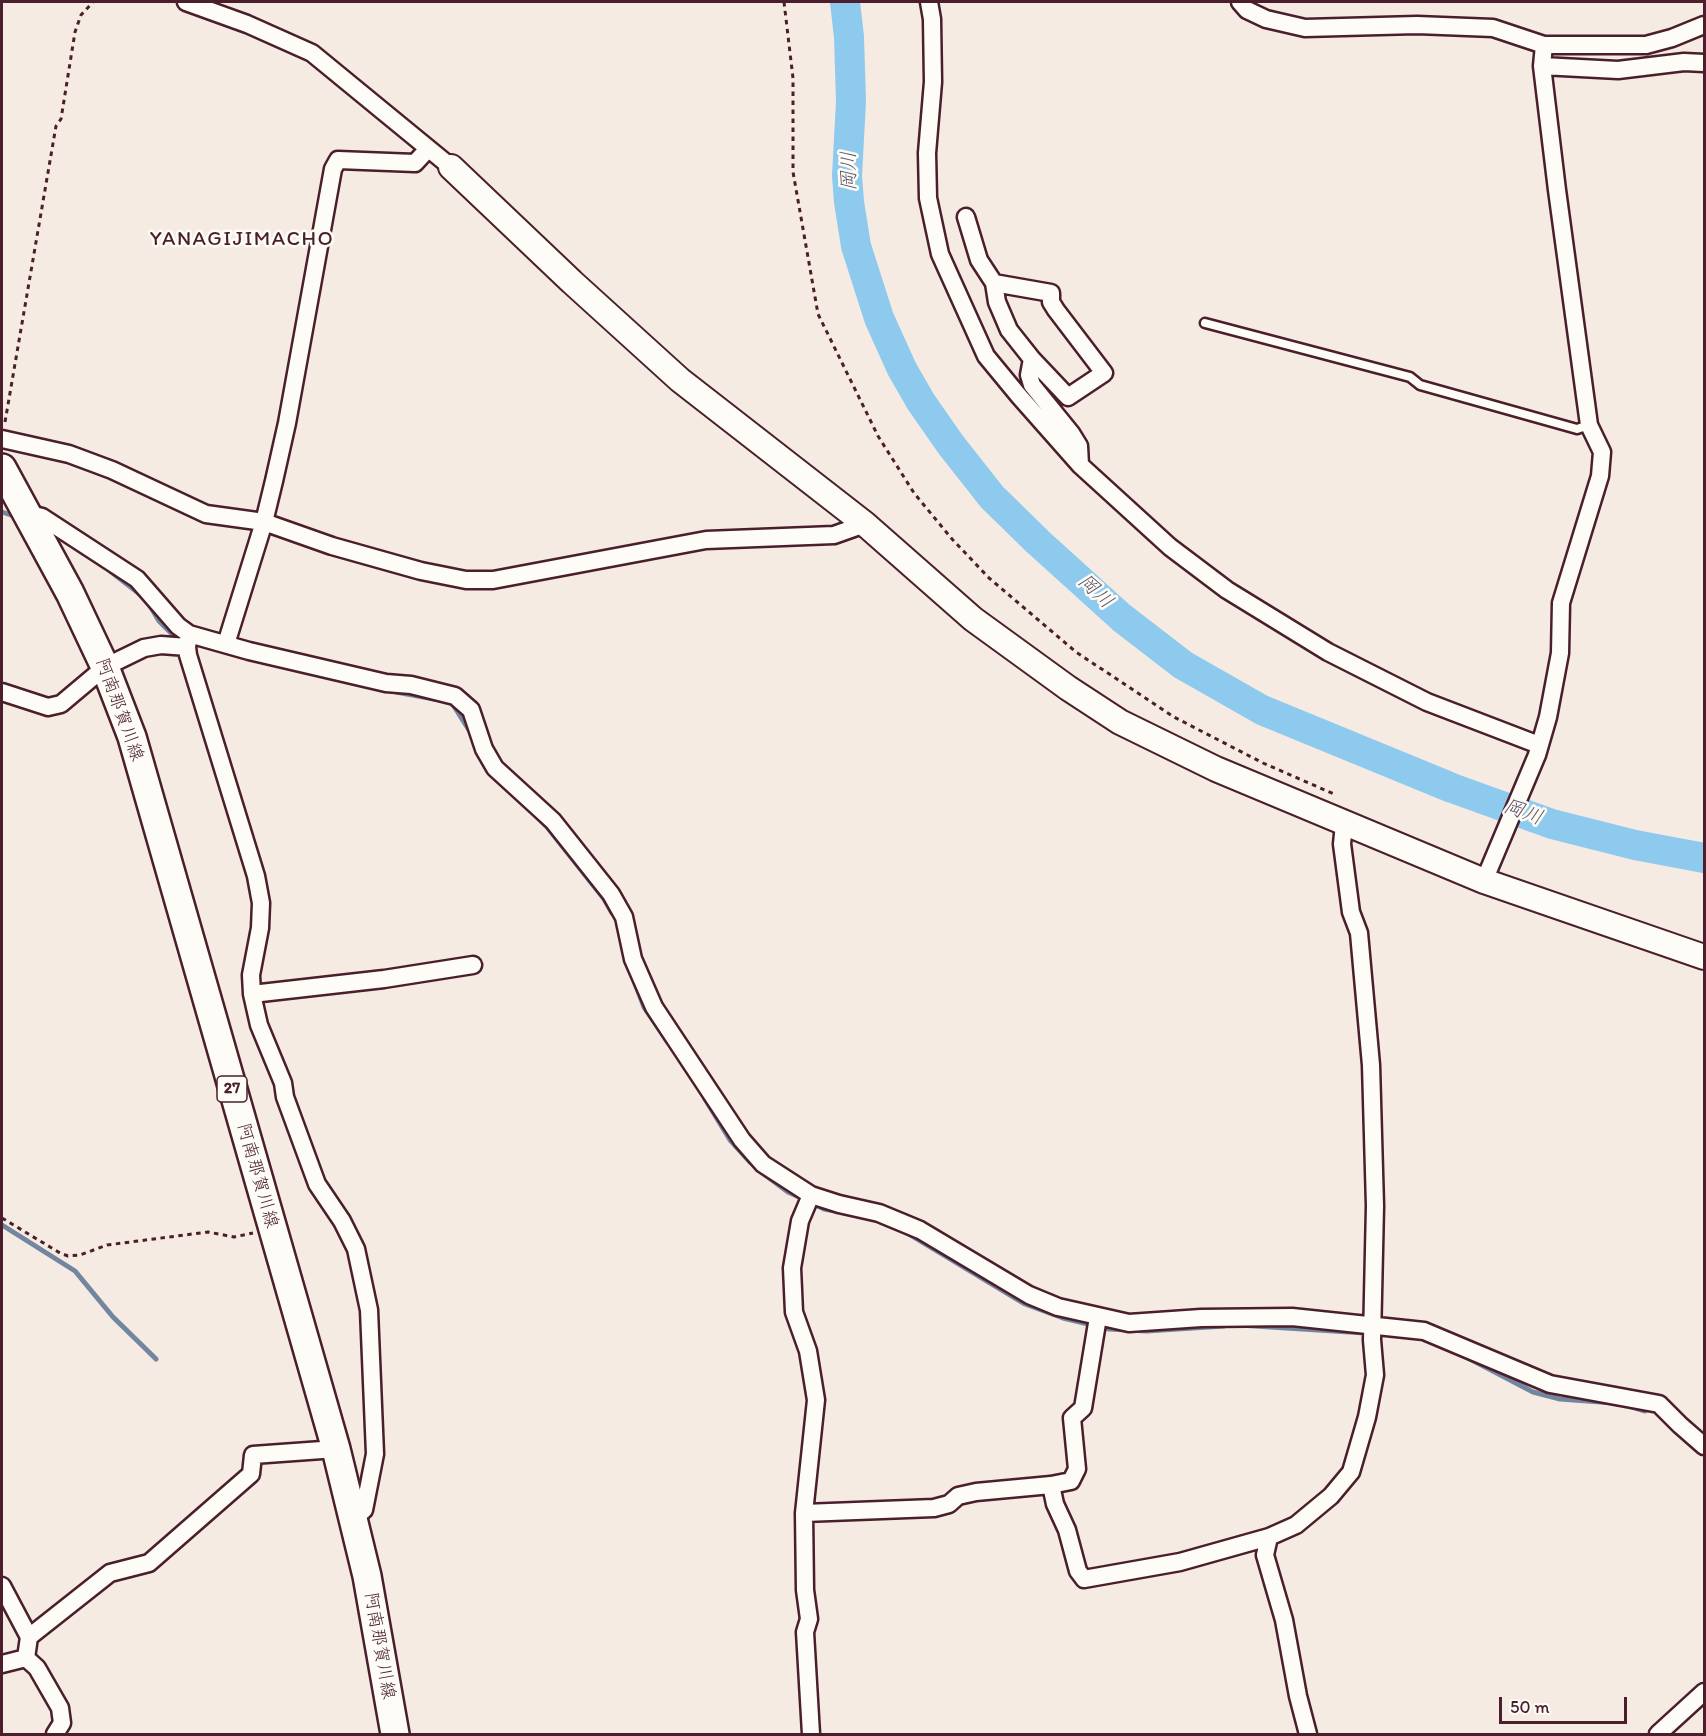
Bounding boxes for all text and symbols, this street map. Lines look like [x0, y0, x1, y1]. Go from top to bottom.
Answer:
water label: 岡川 [838, 151, 862, 191]
district label: YANAGIJIMACHO [149, 227, 335, 253]
water label: 岡川 [1072, 570, 1118, 614]
street label: 阿南那賀川線 [90, 656, 148, 764]
water label: 岡川 [1500, 795, 1546, 831]
road number: 27 [217, 1076, 247, 1102]
street label: 阿南那賀川線 [232, 1121, 282, 1231]
street label: 阿南那賀川線 [359, 1591, 399, 1701]
scale bar [1502, 1685, 1630, 1723]
text: 50 m [1510, 1696, 1550, 1718]

